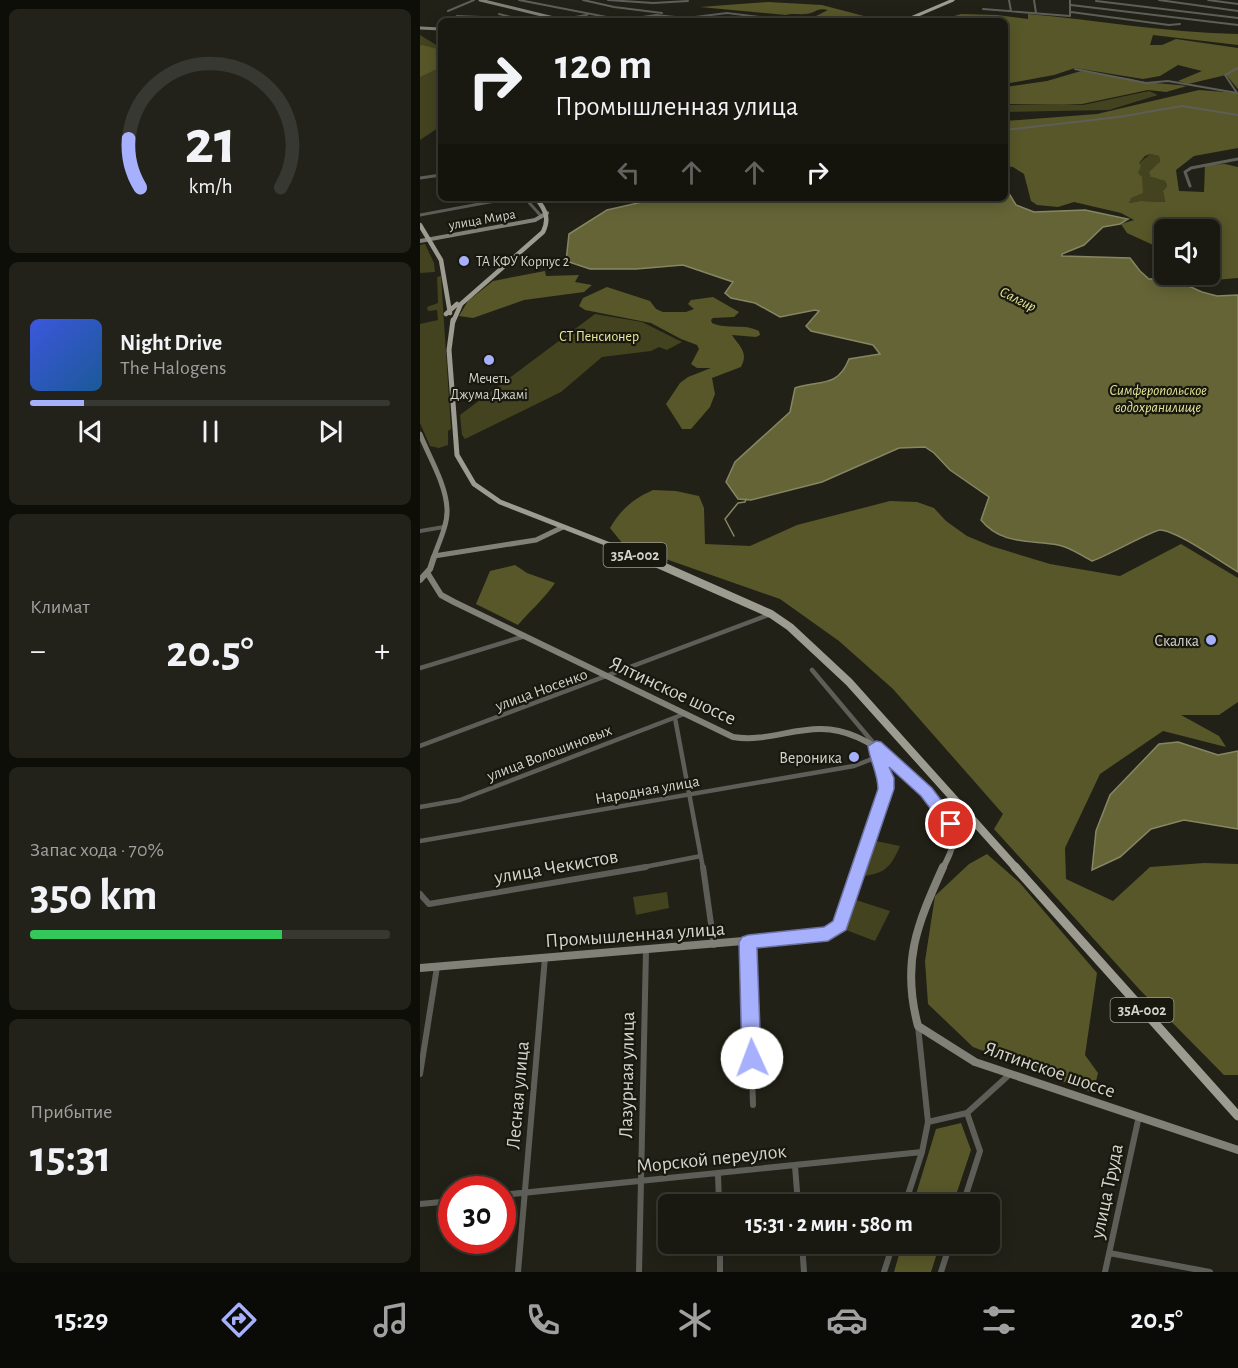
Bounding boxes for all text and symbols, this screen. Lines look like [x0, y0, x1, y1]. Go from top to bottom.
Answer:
icon: right [456, 42, 534, 120]
text: 120 m [555, 44, 652, 86]
text: Промышленная улица [555, 93, 798, 120]
text: 21 [184, 112, 236, 174]
icon: left [612, 156, 645, 189]
icon: ahead [675, 156, 708, 189]
icon: ahead [738, 156, 771, 189]
icon: right [801, 156, 834, 189]
text: km/h [188, 176, 232, 197]
street label: улица Мира [447, 207, 517, 233]
map controls [1154, 219, 1220, 285]
button: sound [1154, 219, 1220, 285]
marker: ТА КФУ Корпус 2 [457, 254, 471, 268]
place label: ТА КФУ Корпус 2 [476, 255, 569, 269]
water label: Салгир [997, 284, 1039, 315]
park label: СТ Пенсионер [559, 330, 639, 344]
text: Night Drive [120, 332, 222, 354]
marker: Мечеть Джума Джамі [482, 353, 496, 367]
text: The Halogens [120, 358, 226, 378]
place label: Мечеть Джума Джамі [450, 372, 528, 402]
water label: Симферопольское водохранилище [1109, 383, 1207, 415]
icon: previous [74, 415, 107, 448]
icon: pause [194, 415, 227, 448]
icon: next [314, 415, 347, 448]
road number: 35А-002 [604, 543, 666, 567]
text: Климат [30, 597, 90, 617]
text: 20.5° [166, 630, 254, 675]
place label: Скалка [1154, 633, 1199, 649]
marker: Скалка [1204, 633, 1218, 647]
text: − [30, 635, 46, 668]
text: + [374, 635, 390, 668]
street label: Ялтинское шоссе [606, 653, 739, 729]
street label: улица Носенко [492, 666, 590, 715]
street label: улица Волошиновых [484, 722, 614, 785]
place label: Вероника [779, 750, 842, 766]
marker: Вероника [847, 750, 861, 764]
street label: Народная улица [594, 773, 701, 808]
pin [925, 798, 976, 849]
icon: arrive [934, 807, 967, 840]
text: Запас хода · 70% [30, 840, 164, 860]
street label: улица Чекистов [492, 846, 620, 888]
text: 350 km [30, 873, 158, 918]
street label: Промышленная улица [544, 919, 726, 951]
road number: 35А-002 [1110, 998, 1174, 1022]
street label: Лазурная улица [616, 1011, 638, 1139]
position arrow [720, 1026, 784, 1090]
street label: Ялтинское шоссе [982, 1038, 1118, 1102]
street label: Лесная улица [503, 1040, 533, 1150]
text: Прибытие [30, 1102, 112, 1122]
text: 15:31 [30, 1135, 112, 1180]
street label: Морской переулок [635, 1141, 787, 1177]
street label: улица Труда [1087, 1142, 1127, 1241]
speed limit sign: 30 [438, 1176, 516, 1254]
text: 15:31 · 2 мин · 580 m [745, 1213, 913, 1235]
icon: directions [218, 1299, 260, 1341]
icon: music [370, 1299, 412, 1341]
icon: phone [522, 1299, 564, 1341]
icon: climate [674, 1299, 716, 1341]
icon: car [826, 1299, 868, 1341]
icon: filters [978, 1299, 1020, 1341]
text: 15:29 [55, 1306, 108, 1333]
text: 20.5° [1130, 1306, 1183, 1333]

